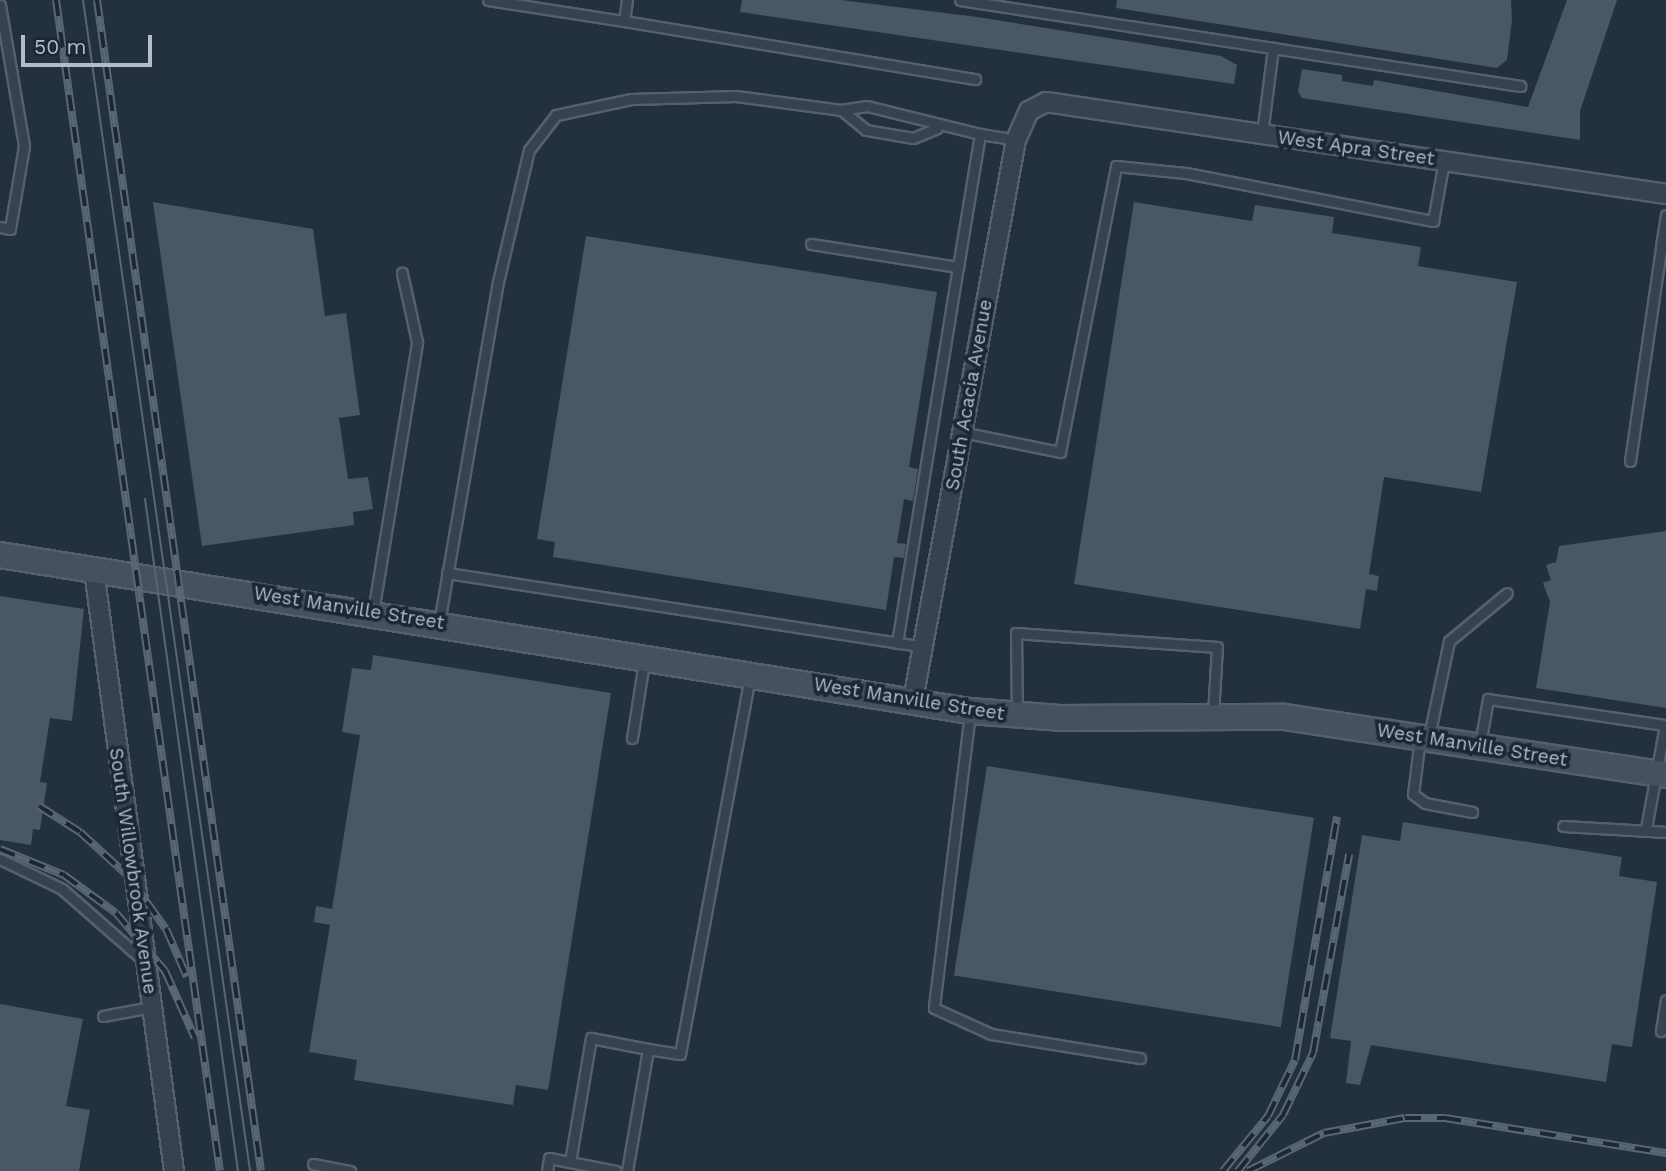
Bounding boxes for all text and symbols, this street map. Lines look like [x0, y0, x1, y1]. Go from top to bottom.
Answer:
scale bar [24, 21, 156, 65]
text: 50 m [34, 34, 86, 59]
street label: West Apra Street [1275, 126, 1437, 170]
street label: South Acacia Avenue [941, 297, 997, 493]
street label: West Manville Street [252, 582, 446, 634]
street label: West Manville Street [812, 673, 1006, 725]
street label: West Manville Street [1375, 719, 1569, 771]
street label: South Willowbrook Avenue [104, 746, 162, 996]

